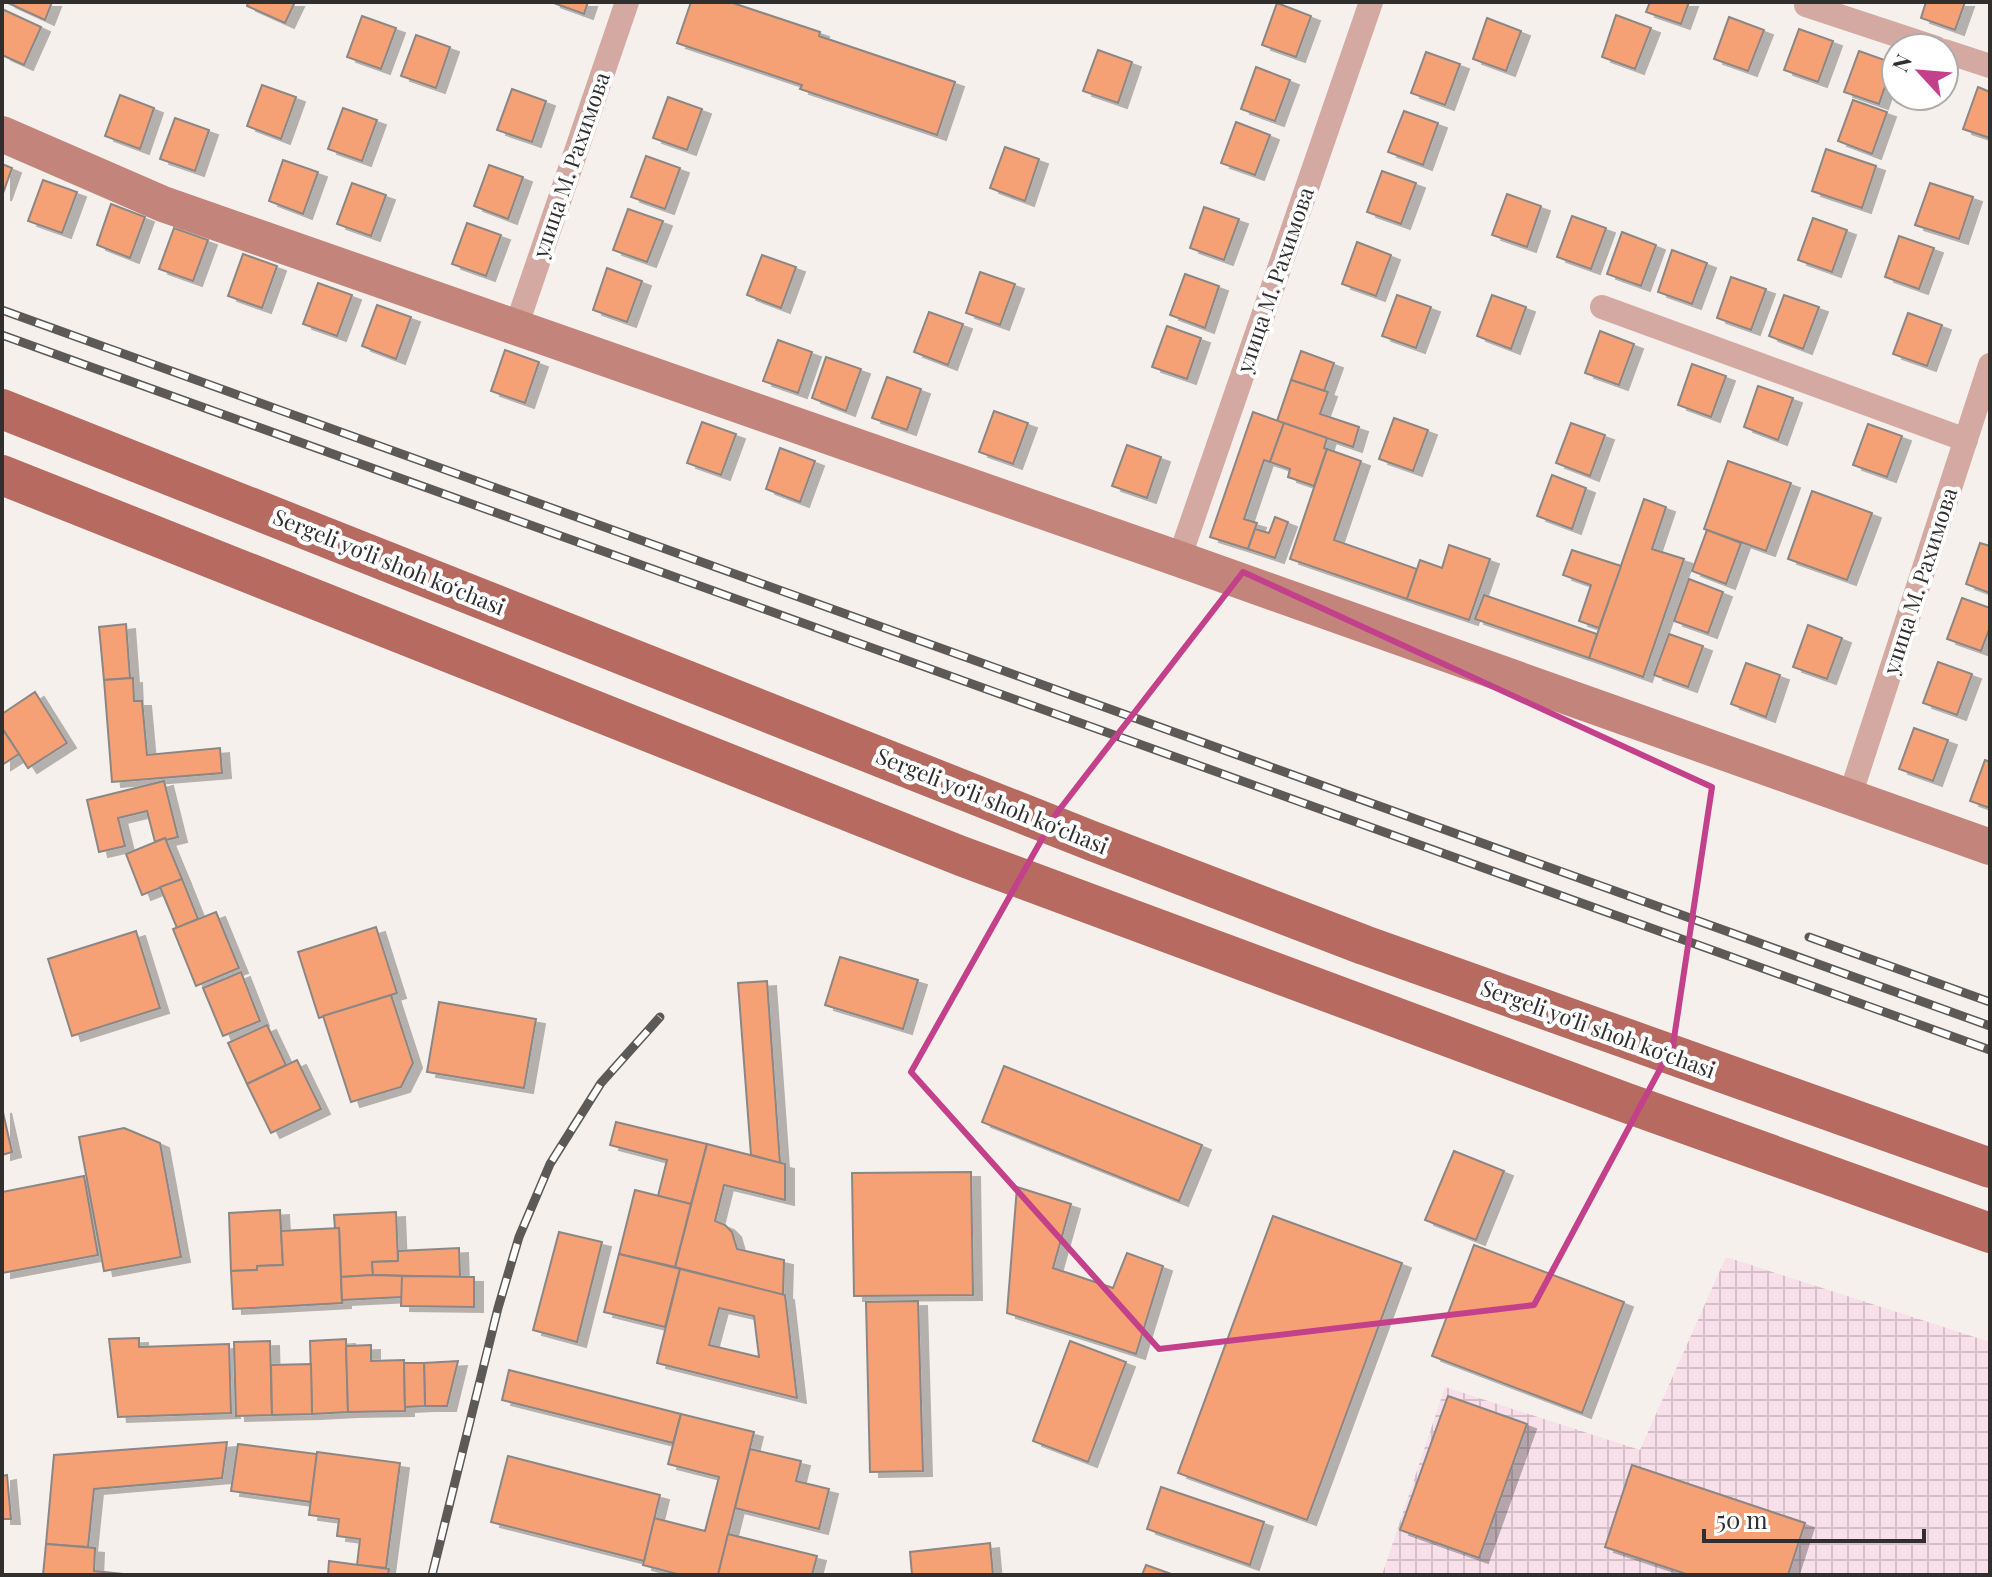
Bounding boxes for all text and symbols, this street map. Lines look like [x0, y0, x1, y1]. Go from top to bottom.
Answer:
north arrow [1880, 32, 1960, 112]
text: N [1884, 49, 1918, 77]
street label: улица М. Рахимова [524, 68, 616, 262]
street label: улица М. Рахимова [1228, 183, 1320, 377]
street label: улица М. Рахимова [1874, 483, 1963, 679]
street label: Sergeli yo‘li shoh ko‘chasi [269, 501, 510, 621]
street label: Sergeli yo‘li shoh ko‘chasi [872, 740, 1113, 860]
street label: Sergeli yo‘li shoh ko‘chasi [1477, 972, 1720, 1085]
scale bar [1704, 1493, 1924, 1543]
text: 50 m [1716, 1503, 1768, 1535]

